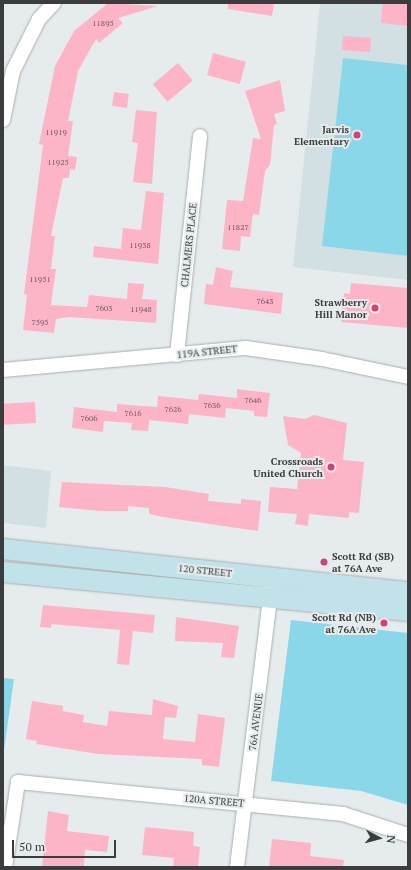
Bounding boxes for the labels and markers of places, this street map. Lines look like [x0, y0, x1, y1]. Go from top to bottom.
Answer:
place label: Jarvis Elementary [294, 123, 349, 146]
marker: Jarvis Elementary [352, 130, 362, 140]
place label: Strawberry Hill Manor [314, 296, 367, 320]
marker: Strawberry Hill Manor [370, 303, 380, 313]
place label: Crossroads United Church [253, 455, 323, 478]
marker: Crossroads United Church [326, 462, 336, 472]
place label: Scott Rd (SB) at 76A Ave [332, 550, 394, 574]
marker: Scott Rd (SB) at 76A Ave [319, 557, 329, 567]
place label: Scott Rd (NB) at 76A Ave [312, 611, 376, 634]
marker: Scott Rd (NB) at 76A Ave [379, 618, 389, 628]

